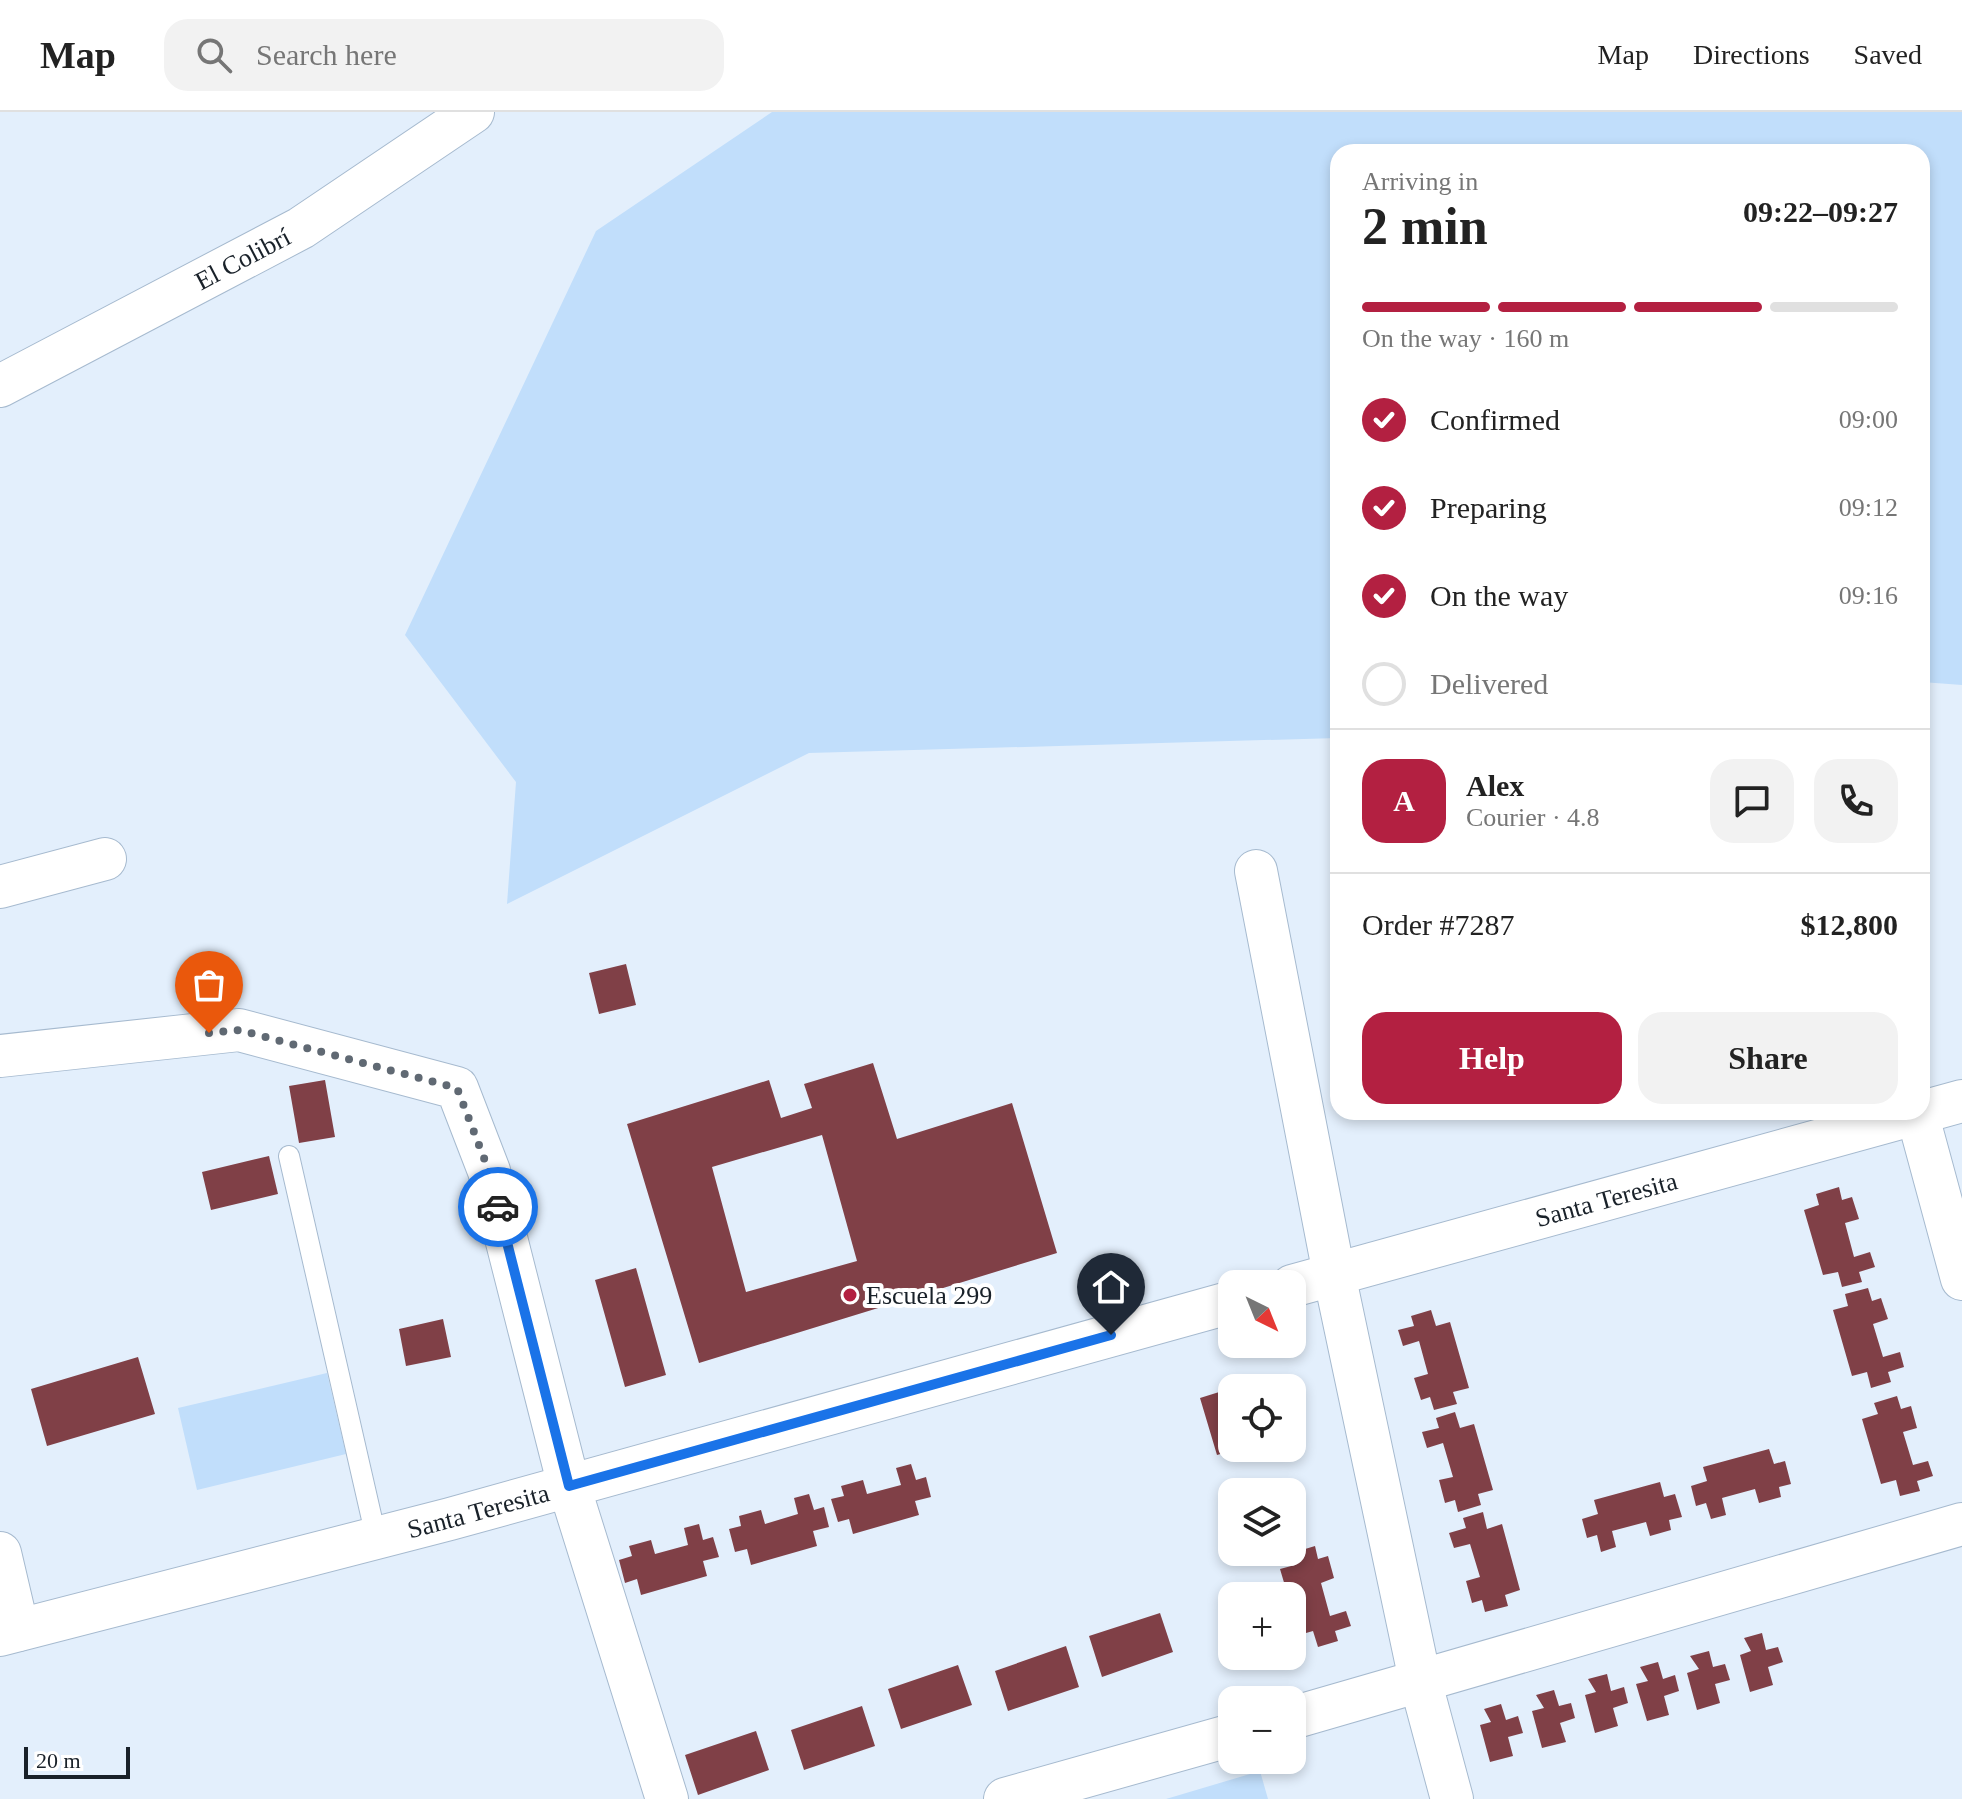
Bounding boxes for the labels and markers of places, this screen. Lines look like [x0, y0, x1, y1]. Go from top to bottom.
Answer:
pin [175, 951, 243, 1033]
pin [1077, 1253, 1145, 1335]
place label: Escuela 299 [866, 1281, 992, 1310]
marker: Escuela 299 [841, 1286, 859, 1304]

